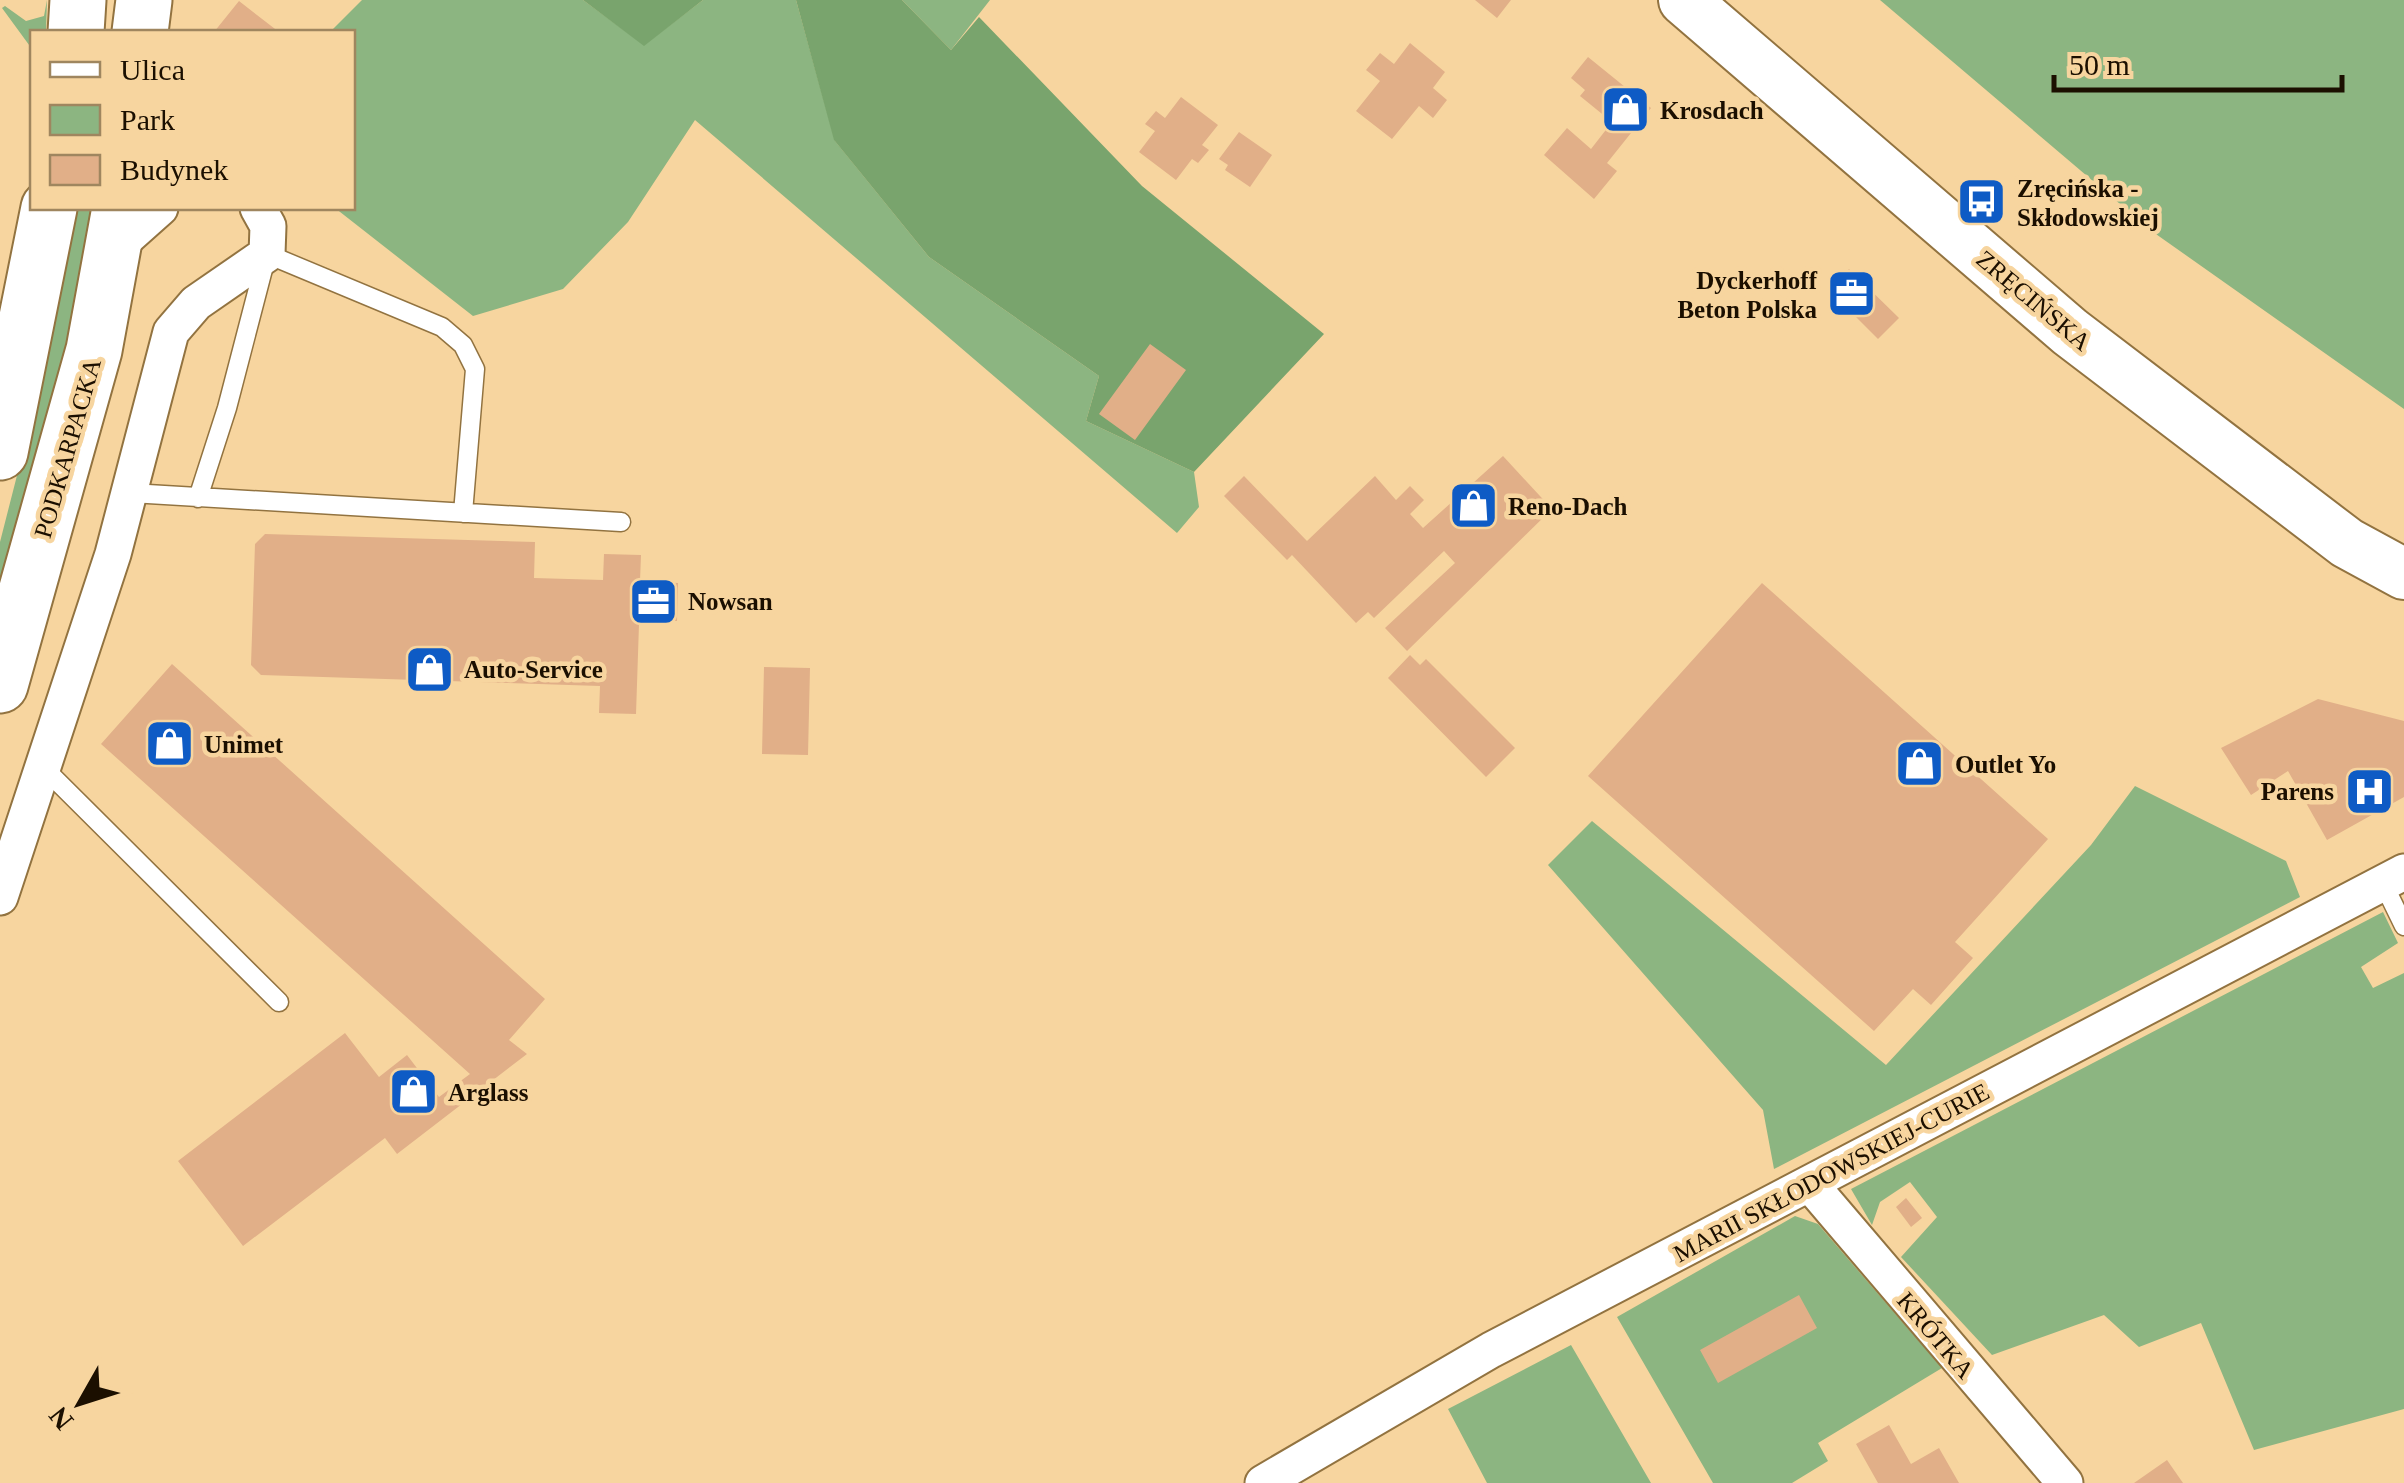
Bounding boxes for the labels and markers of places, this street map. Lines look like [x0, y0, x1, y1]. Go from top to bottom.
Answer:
shop icon: Krosdach [1599, 84, 1651, 136]
place label: Krosdach [1660, 97, 1764, 124]
place label: Zręcińska - Skłodowskiej [2017, 175, 2159, 231]
bus stop icon: Zręcińska - Skłodowskiej [1956, 176, 2008, 228]
place label: Dyckerhoff Beton Polska [1677, 267, 1818, 323]
office icon: Dyckerhoff Beton Polska [1826, 268, 1878, 320]
shop icon: Reno-Dach [1447, 480, 1499, 532]
place label: Reno-Dach [1508, 493, 1628, 520]
office icon: Nowsan [627, 575, 679, 627]
place label: Nowsan [688, 588, 773, 615]
shop icon: Auto-Service [403, 643, 455, 695]
place label: Auto-Service [464, 656, 603, 683]
shop icon: Unimet [143, 718, 195, 770]
place label: Unimet [204, 731, 284, 758]
shop icon: Outlet Yo [1894, 738, 1946, 790]
place label: Outlet Yo [1955, 751, 2056, 778]
hospital icon: Parens [2343, 765, 2395, 817]
place label: Parens [2261, 778, 2334, 805]
shop icon: Arglass [387, 1066, 439, 1118]
place label: Arglass [448, 1079, 529, 1106]

